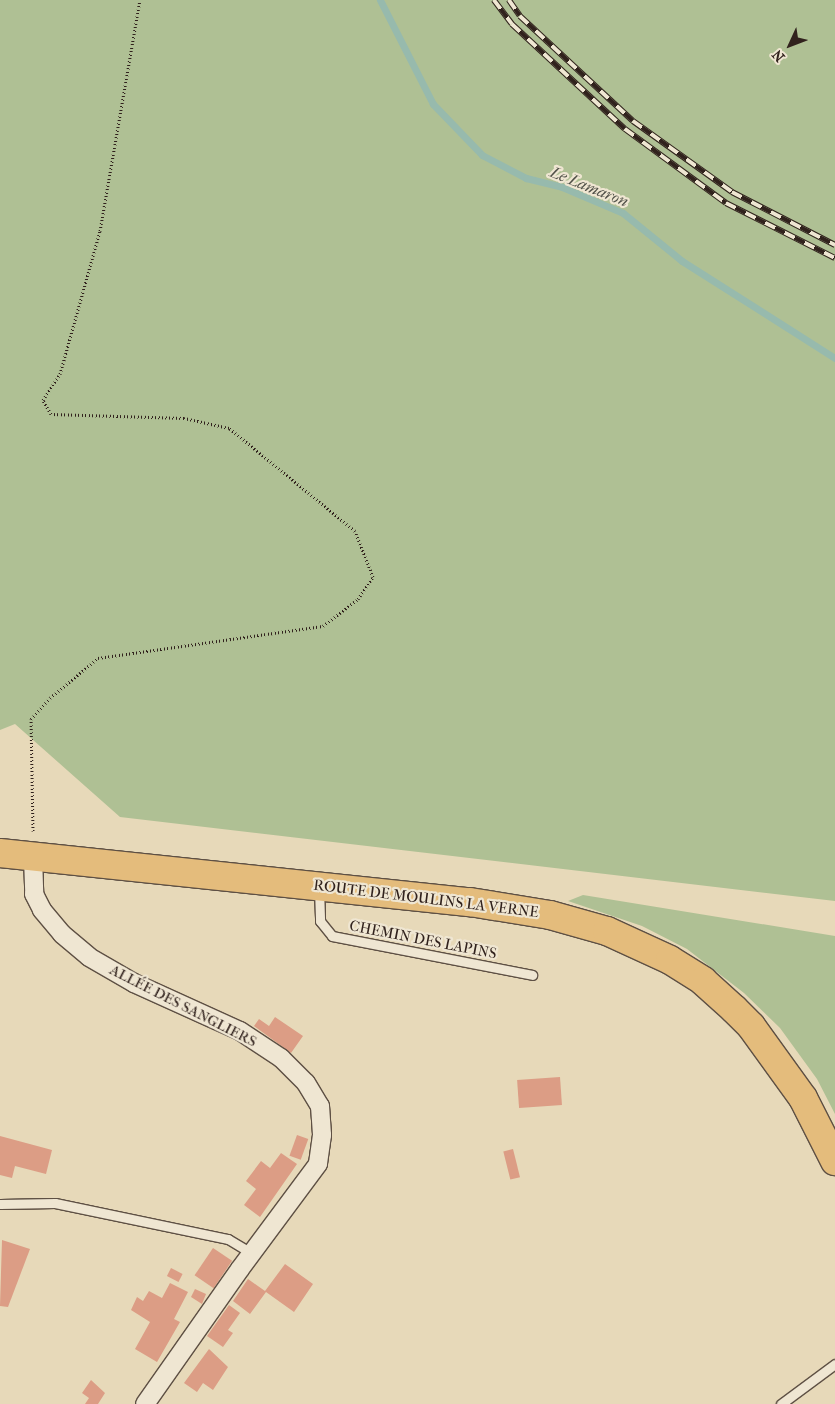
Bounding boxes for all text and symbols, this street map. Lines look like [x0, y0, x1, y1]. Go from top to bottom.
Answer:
north arrow [765, 20, 815, 70]
text: N [769, 46, 789, 65]
water label: Le Lamaron [547, 163, 631, 211]
street label: ROUTE DE MOULINS LA VERNE [313, 876, 539, 922]
street label: CHEMIN DES LAPINS [348, 917, 498, 963]
street label: ALLÉE DES SANGLIERS [106, 961, 260, 1051]

